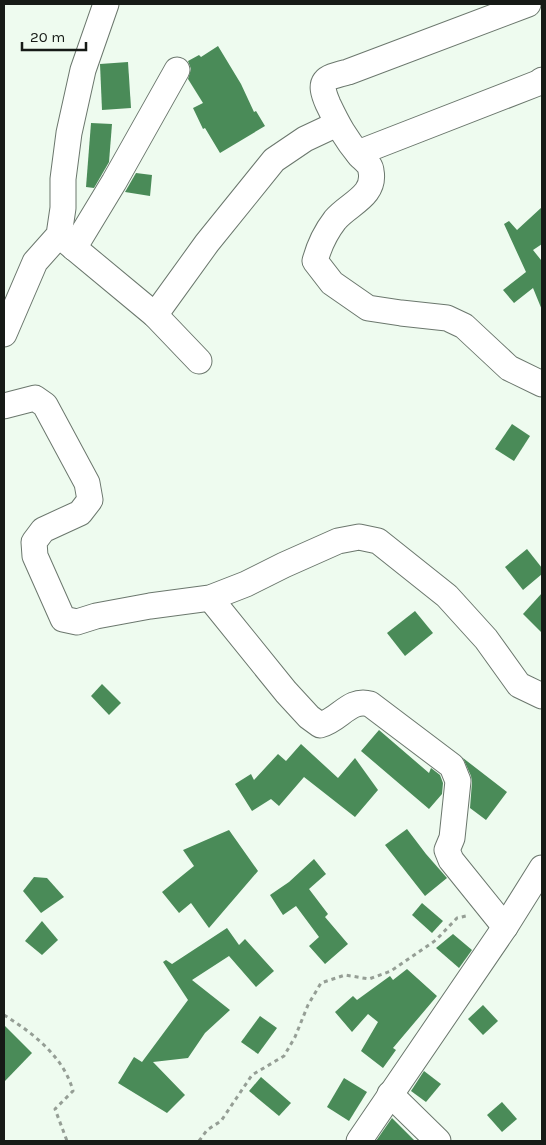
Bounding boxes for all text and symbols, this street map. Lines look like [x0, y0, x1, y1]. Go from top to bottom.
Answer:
scale bar [22, 20, 86, 52]
text: 20 m [30, 28, 65, 46]

